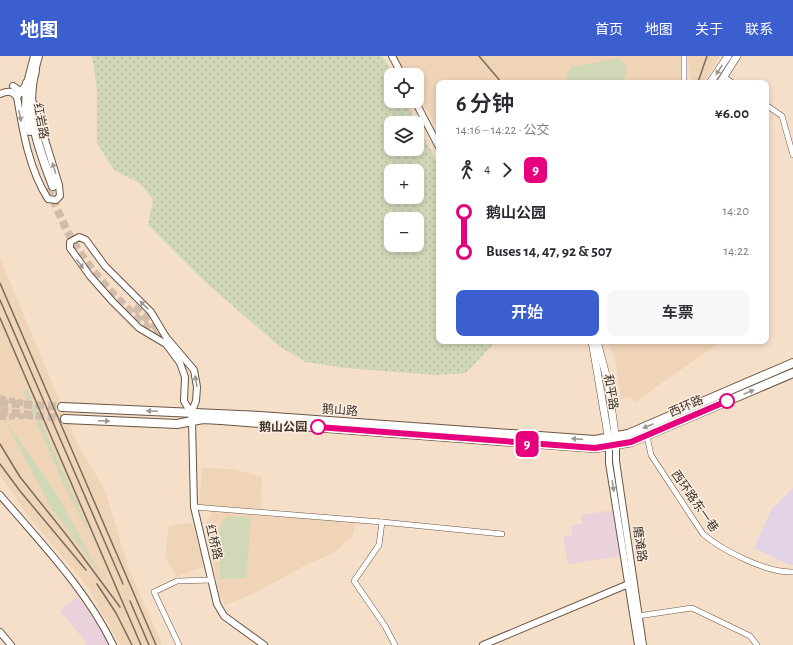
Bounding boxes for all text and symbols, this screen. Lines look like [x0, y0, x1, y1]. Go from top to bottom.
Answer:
text: 地图 [20, 21, 58, 40]
text: 首页 [595, 23, 623, 37]
text: 地图 [645, 23, 673, 37]
text: 关于 [695, 23, 723, 37]
text: 联系 [745, 23, 773, 37]
one-way arrow [715, 64, 723, 75]
map controls [384, 68, 424, 252]
button: locate [384, 68, 424, 108]
text: 6 分钟 [456, 93, 514, 115]
street label: 红岩路 [32, 102, 51, 140]
text: ¥6.00 [715, 106, 749, 121]
one-way arrow [18, 109, 24, 122]
button: layers [384, 116, 424, 156]
text: 14:16 – 14:22 · 公交 [456, 124, 550, 137]
icon: walk [456, 159, 478, 181]
icon: forward [496, 159, 518, 181]
one-way arrow [51, 162, 57, 174]
text: 4 [484, 163, 490, 176]
text: 9 [532, 163, 539, 177]
button: + [384, 164, 424, 204]
text: 14:20 [723, 205, 749, 218]
text: 鹅山公园 [486, 206, 546, 221]
button: − [384, 212, 424, 252]
text: Buses 14, 47, 92 & 507 [486, 244, 612, 259]
text: 14:22 [723, 245, 749, 258]
one-way arrow [76, 258, 84, 269]
button: 开始 [456, 290, 599, 336]
button: 车票 [607, 290, 749, 336]
one-way arrow [139, 300, 149, 310]
street label: 和平路 [602, 373, 621, 411]
one-way arrow [193, 375, 199, 387]
one-way arrow [744, 389, 755, 395]
street label: 西环路 [667, 393, 705, 419]
unlabelled marker [719, 393, 735, 409]
street label: 鹅山路 [322, 402, 358, 417]
one-way arrow [146, 408, 158, 415]
one-way arrow [98, 417, 110, 424]
marker: 鹅山公园 [310, 419, 326, 435]
place label: 鹅山公园 [259, 420, 307, 433]
one-way arrow [642, 423, 653, 429]
line badge: 9 [514, 431, 540, 457]
one-way arrow [571, 436, 583, 443]
text: 9 [524, 437, 530, 451]
street label: 西环路东一巷 [669, 467, 721, 534]
one-way arrow [610, 480, 616, 492]
street label: 红桥路 [204, 523, 225, 561]
street label: 磨滩路 [632, 525, 649, 563]

